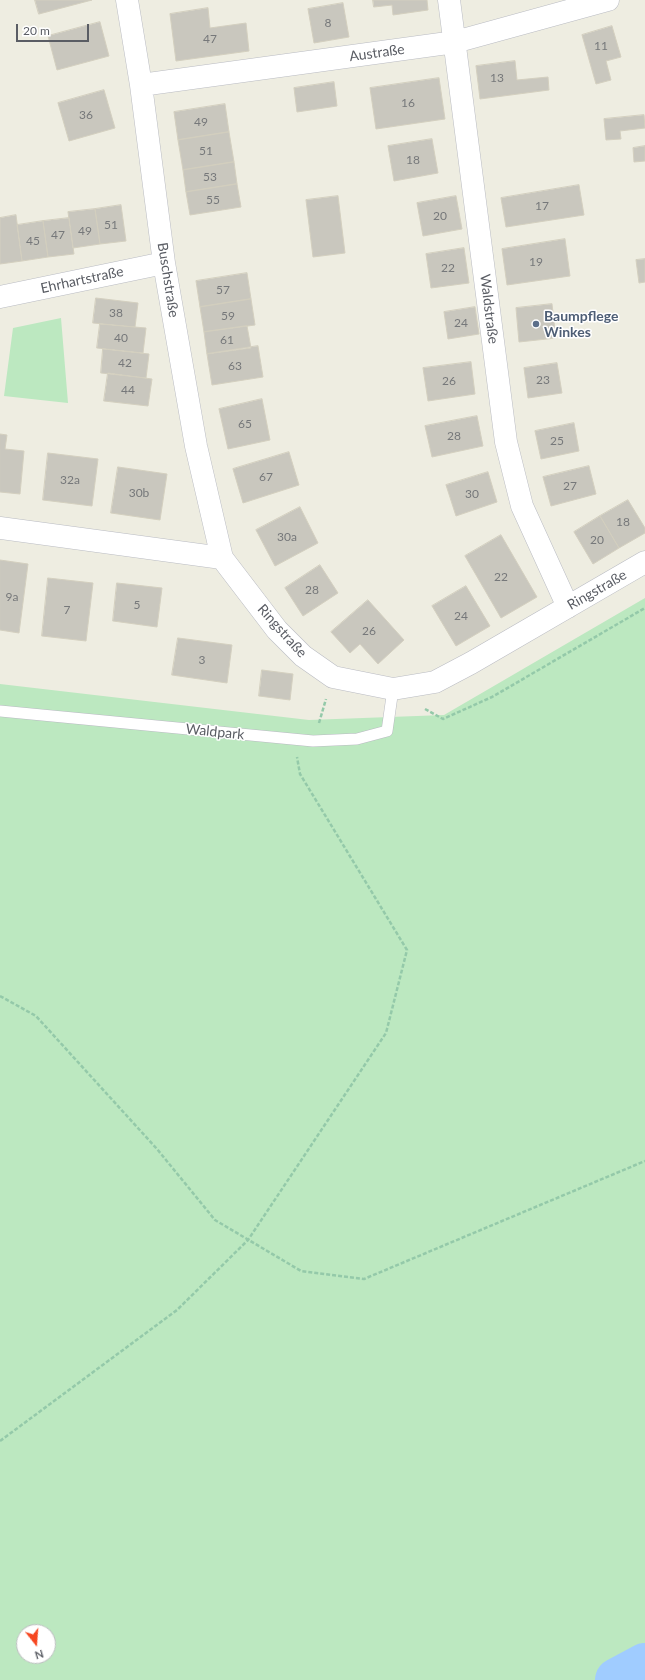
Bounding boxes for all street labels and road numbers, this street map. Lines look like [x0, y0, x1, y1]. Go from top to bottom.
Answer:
street label: Austraße [348, 41, 406, 65]
street label: Buschstraße [154, 241, 182, 319]
street label: Ehrhartstraße [39, 263, 125, 297]
street label: Waldstraße [476, 273, 502, 345]
street label: Ringstraße [564, 566, 630, 614]
street label: Ringstraße [254, 601, 310, 661]
street label: Waldpark [185, 721, 245, 743]

